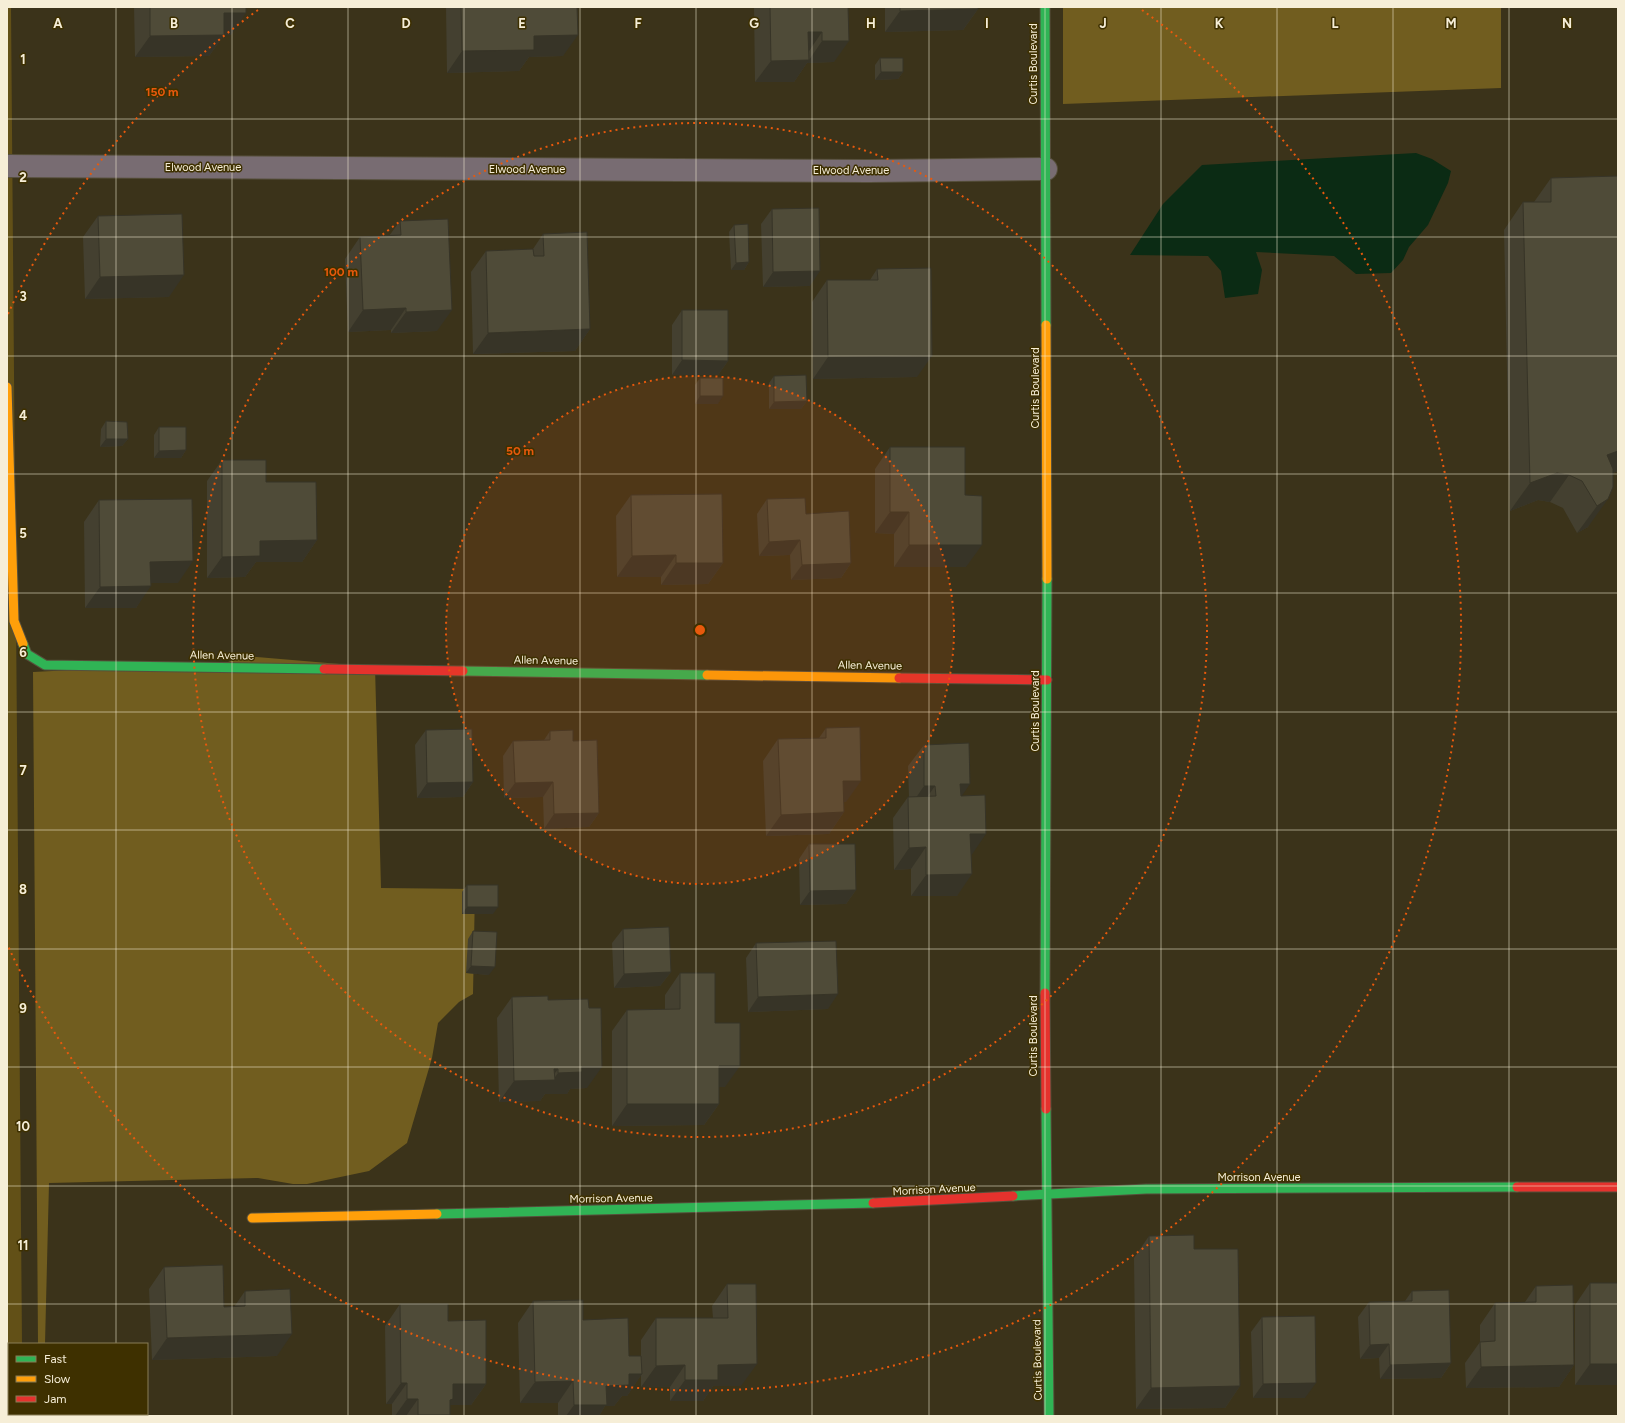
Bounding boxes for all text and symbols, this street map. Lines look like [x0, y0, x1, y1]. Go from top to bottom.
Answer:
text: A [53, 16, 63, 31]
text: B [170, 16, 178, 31]
text: C [285, 16, 295, 31]
text: D [401, 16, 411, 31]
text: E [518, 16, 526, 31]
text: F [634, 16, 642, 31]
text: G [749, 16, 759, 31]
text: H [866, 16, 876, 31]
text: I [985, 16, 989, 31]
text: J [1099, 16, 1107, 31]
text: K [1215, 16, 1224, 31]
text: L [1332, 16, 1339, 31]
text: M [1445, 16, 1457, 31]
text: N [1562, 16, 1572, 31]
street label: Curtis Boulevard [1027, 23, 1040, 105]
text: 1 [20, 52, 26, 67]
text: 150 m [145, 85, 179, 99]
street label: Elwood Avenue [165, 161, 241, 174]
street label: Elwood Avenue [489, 163, 565, 176]
street label: Elwood Avenue [813, 164, 889, 177]
text: 2 [19, 170, 27, 185]
text: 100 m [324, 265, 358, 279]
text: 3 [19, 289, 27, 304]
street label: Curtis Boulevard [1029, 347, 1042, 429]
text: 4 [19, 408, 27, 423]
text: 50 m [506, 444, 534, 458]
text: 5 [19, 526, 27, 541]
centre of rings [693, 623, 707, 637]
text: 6 [19, 645, 27, 660]
street label: Allen Avenue [190, 648, 254, 663]
street label: Allen Avenue [514, 653, 578, 668]
street label: Allen Avenue [838, 658, 902, 673]
street label: Curtis Boulevard [1029, 670, 1042, 752]
text: 7 [19, 763, 27, 778]
text: 8 [19, 882, 27, 897]
street label: Curtis Boulevard [1027, 995, 1040, 1077]
text: 9 [19, 1001, 27, 1016]
text: 10 [16, 1119, 30, 1134]
street label: Morrison Avenue [1217, 1171, 1301, 1184]
street label: Morrison Avenue [892, 1181, 976, 1198]
street label: Morrison Avenue [569, 1191, 653, 1206]
text: 11 [18, 1238, 28, 1253]
street label: Curtis Boulevard [1030, 1319, 1045, 1401]
legend [8, 1343, 148, 1415]
text: Fast [44, 1352, 67, 1366]
text: Slow [44, 1372, 71, 1386]
text: Jam [44, 1392, 67, 1406]

